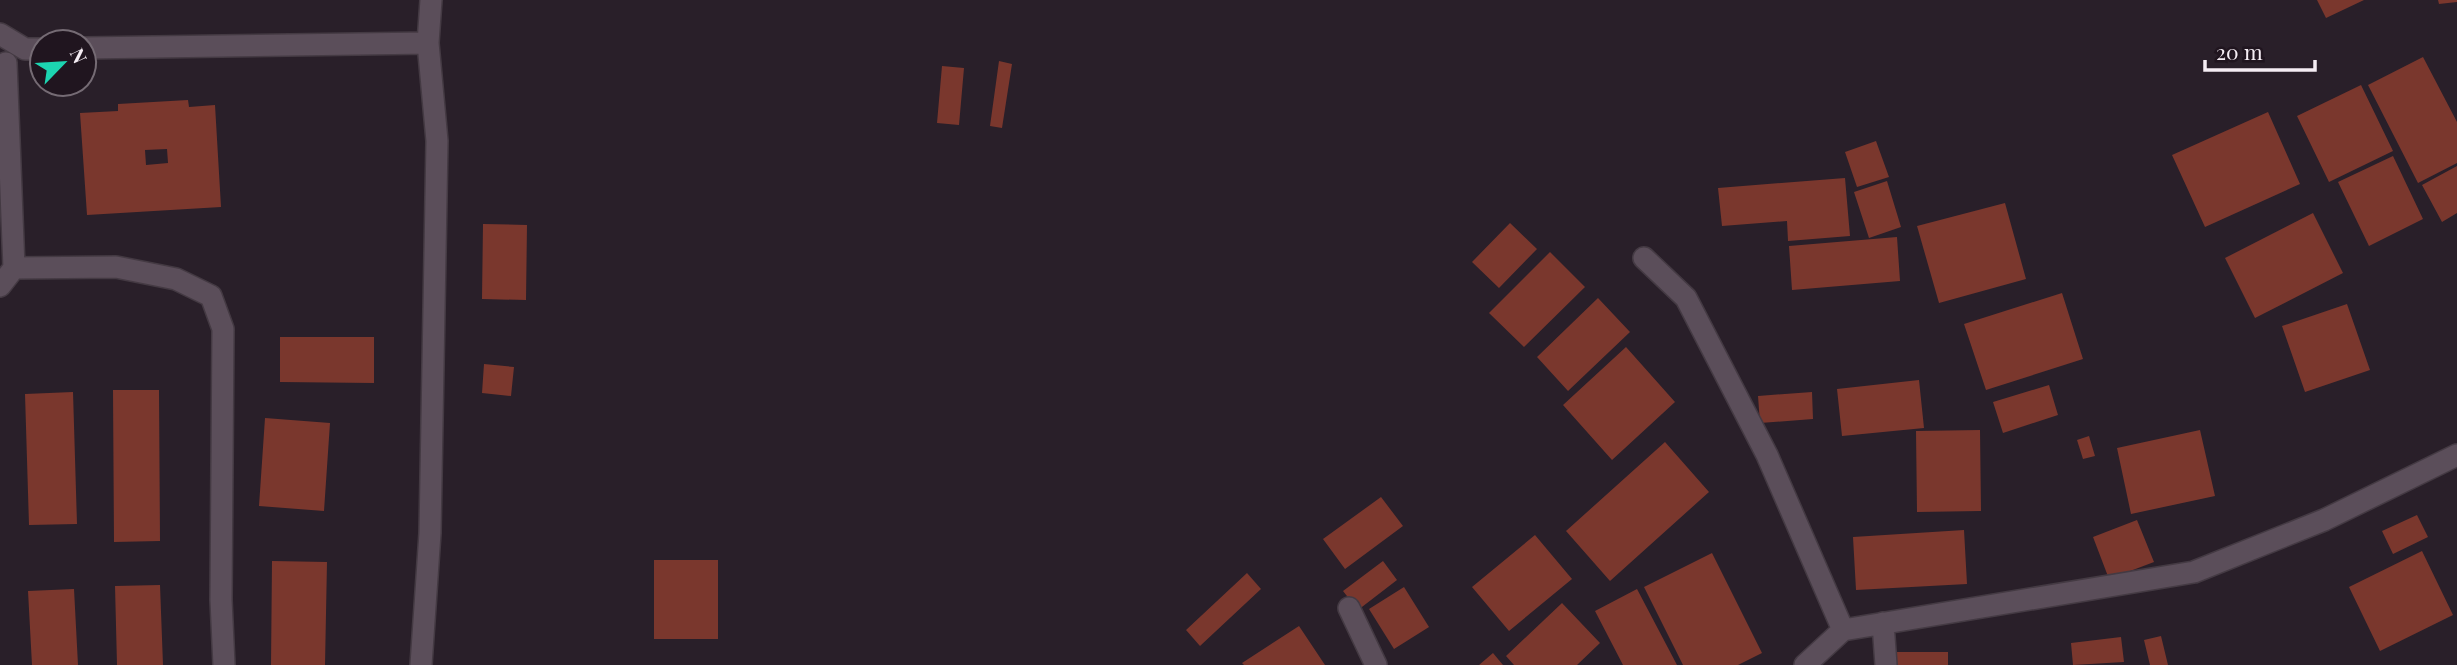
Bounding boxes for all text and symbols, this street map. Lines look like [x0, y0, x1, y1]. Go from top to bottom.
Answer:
north arrow [28, 28, 98, 98]
scale bar [2205, 28, 2315, 72]
text: 20 m [2216, 37, 2263, 65]
text: N [65, 44, 94, 67]

